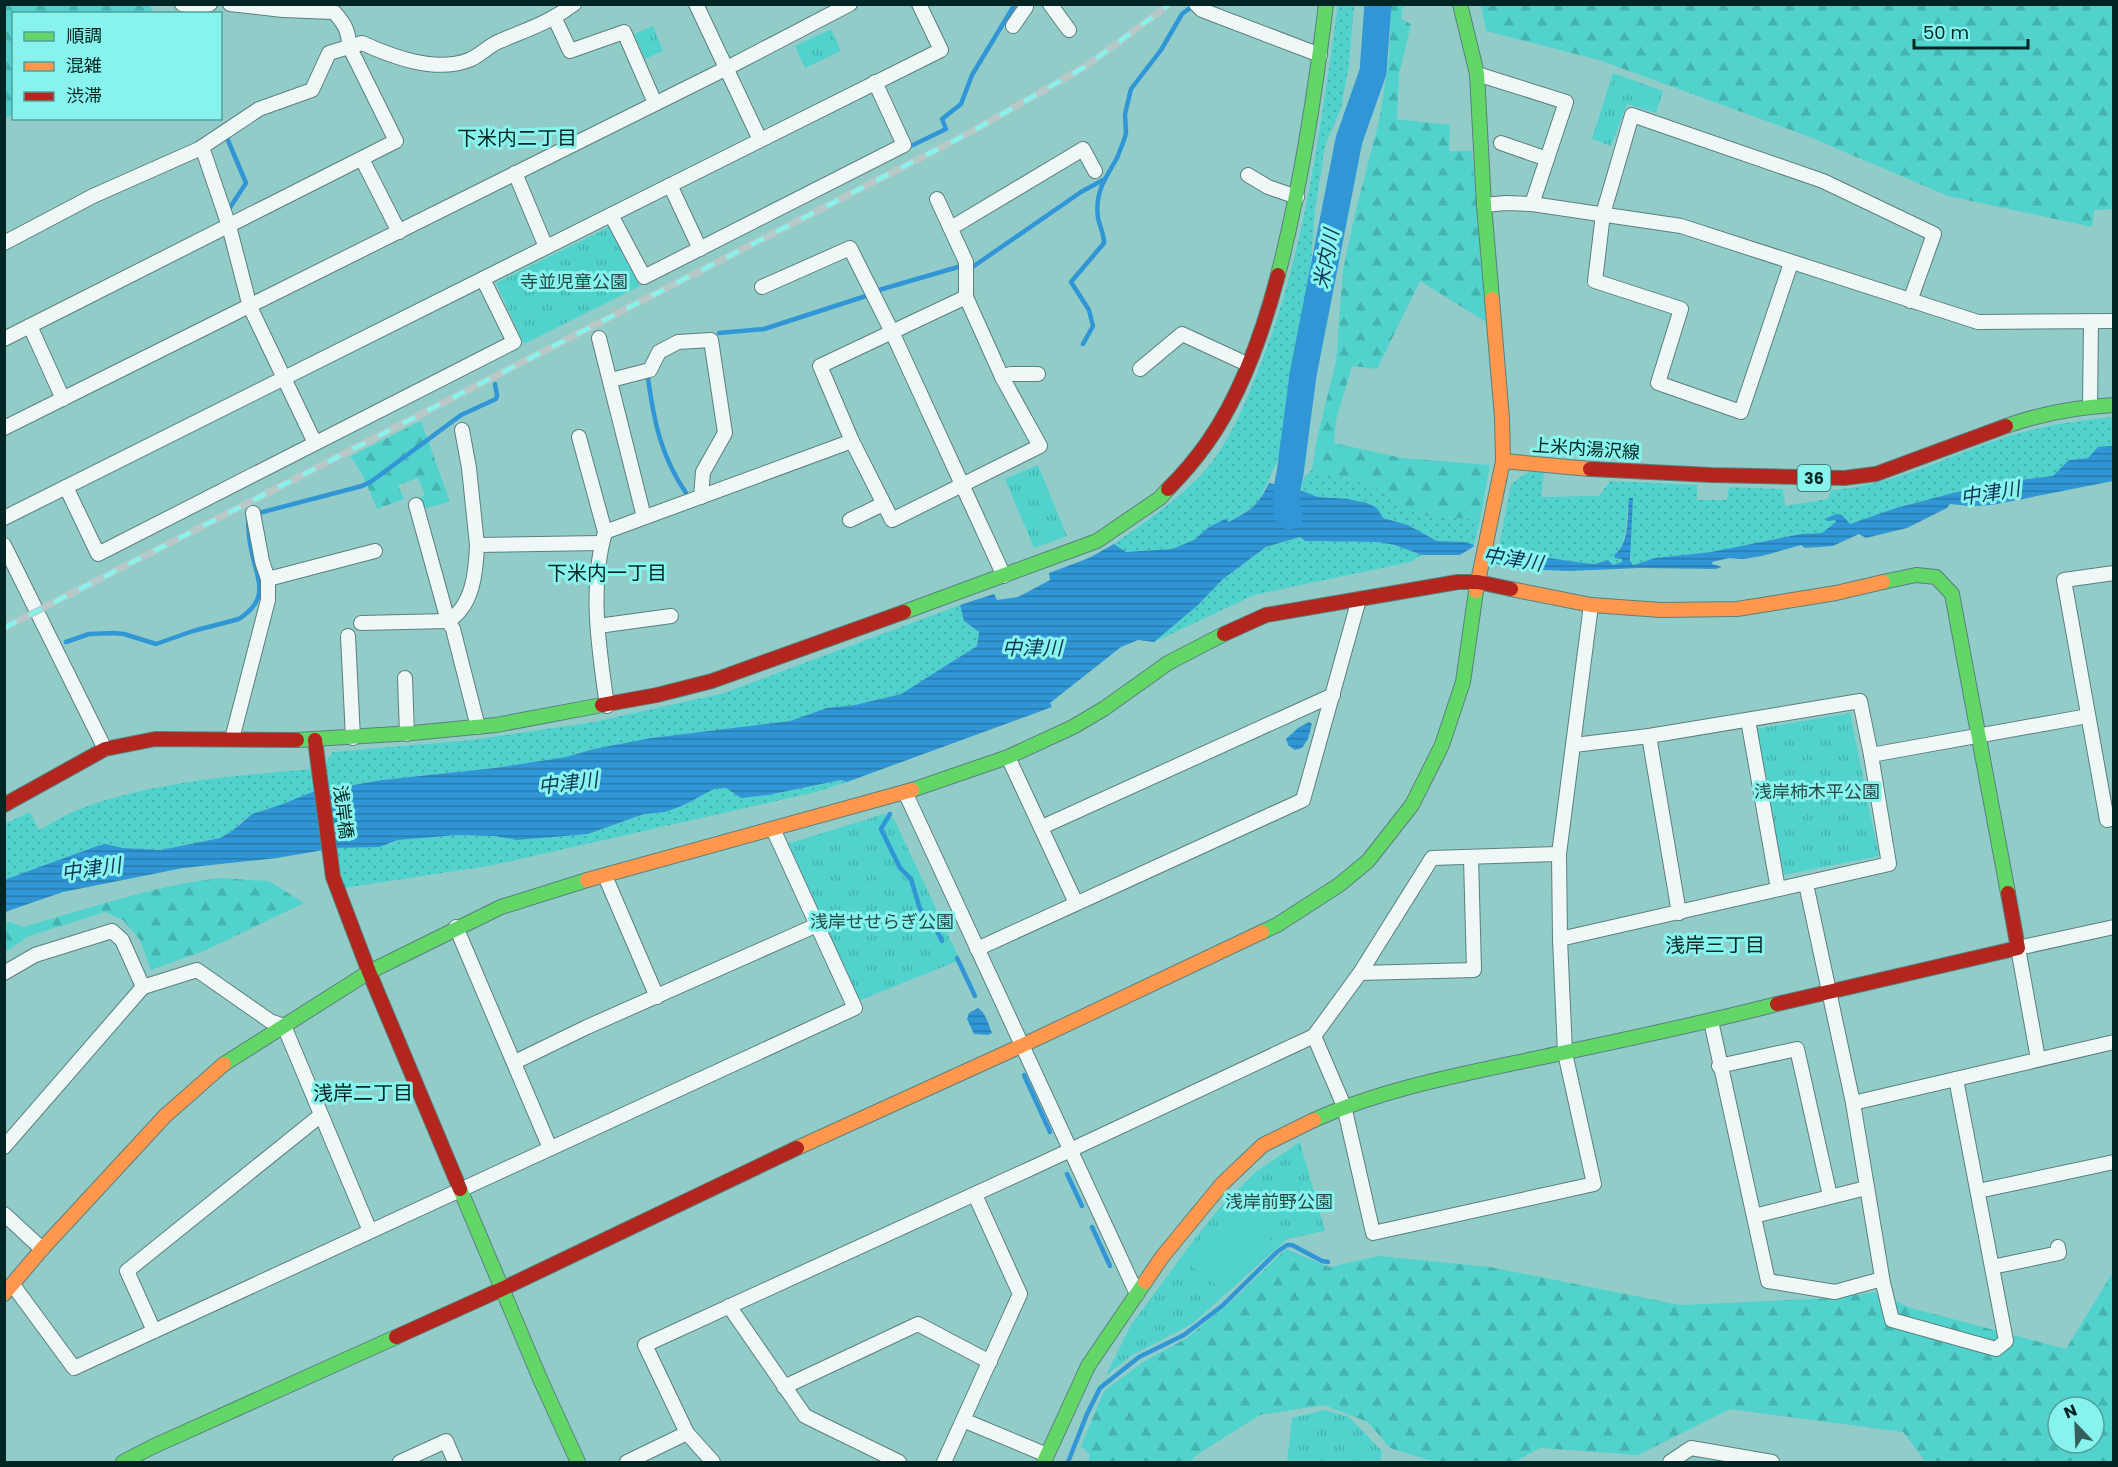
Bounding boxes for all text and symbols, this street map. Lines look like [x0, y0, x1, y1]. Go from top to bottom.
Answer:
legend [12, 12, 222, 120]
scale bar [1914, 12, 2028, 50]
text: 50 m [1923, 20, 1969, 45]
text: 順調 [66, 23, 102, 48]
text: 混雑 [66, 53, 102, 78]
text: 渋滞 [66, 83, 102, 108]
district label: 下米内二丁目 [457, 124, 577, 152]
water label: 米内川 [1307, 225, 1346, 291]
park label: 寺並児童公園 [520, 269, 628, 294]
street label: 上米内湯沢線 [1531, 432, 1641, 465]
road number: 36 [1798, 465, 1830, 491]
water label: 中津川 [1958, 474, 2024, 512]
water label: 中津川 [1481, 540, 1547, 578]
district label: 下米内一丁目 [547, 559, 667, 587]
water label: 中津川 [1002, 634, 1064, 662]
water label: 中津川 [537, 765, 601, 801]
park label: 浅岸柿木平公園 [1754, 779, 1880, 804]
street label: 浅岸橋 [328, 784, 359, 840]
water label: 中津川 [59, 851, 125, 887]
park label: 浅岸せせらぎ公園 [810, 909, 954, 934]
district label: 浅岸三丁目 [1665, 931, 1765, 959]
district label: 浅岸二丁目 [313, 1079, 413, 1107]
park label: 浅岸前野公園 [1225, 1189, 1333, 1214]
north arrow [2046, 1395, 2106, 1455]
text: N [2060, 1399, 2080, 1425]

